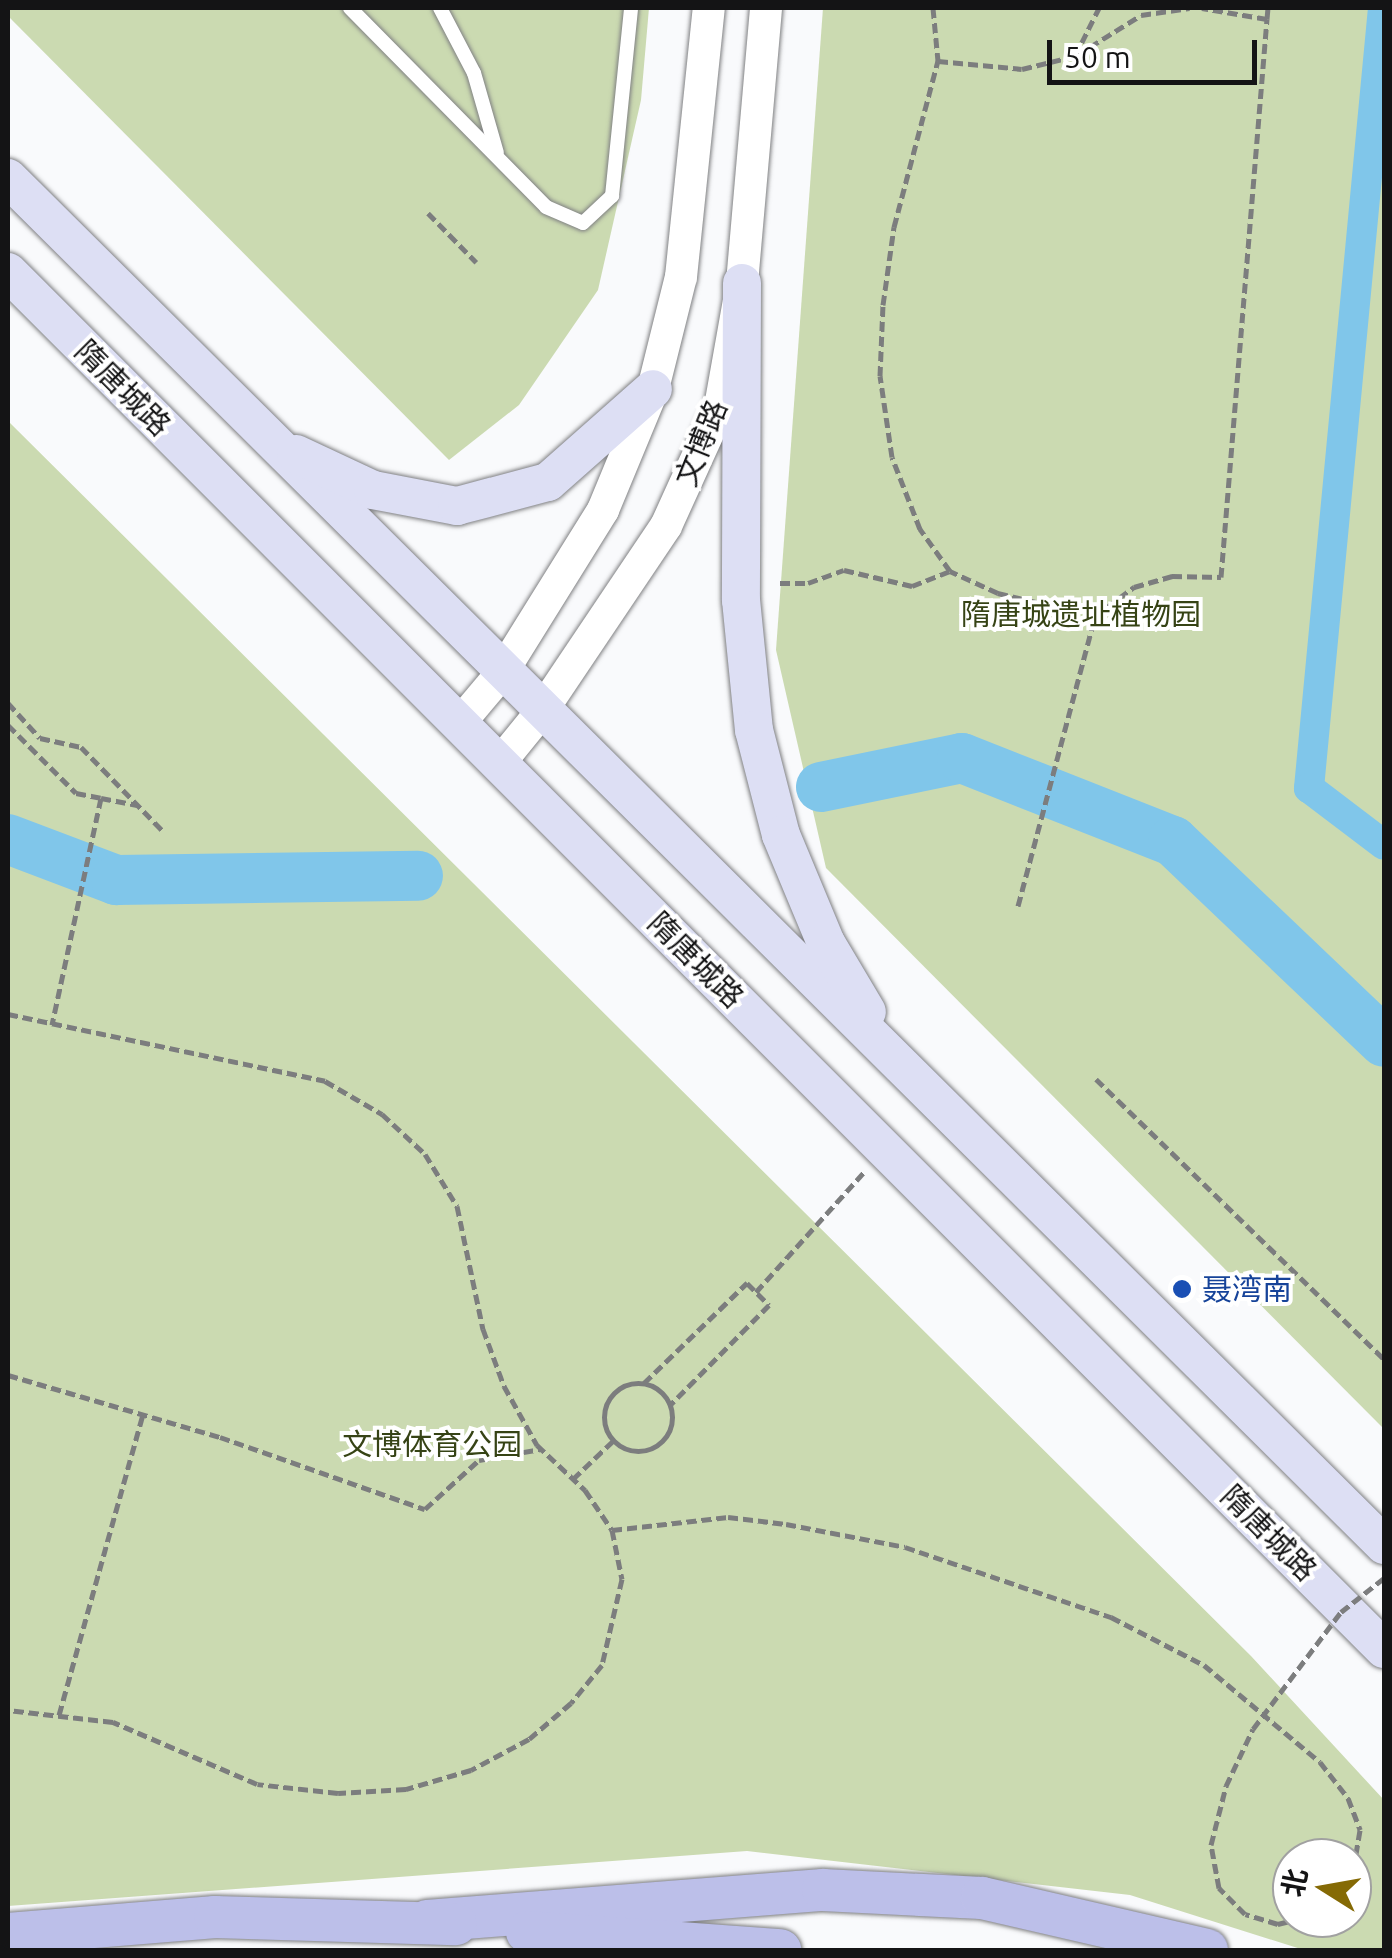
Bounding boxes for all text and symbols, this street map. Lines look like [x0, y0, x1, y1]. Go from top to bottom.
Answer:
scale bar [1052, 20, 1262, 82]
text: 50 m [1064, 40, 1131, 74]
street label: 隋唐城路 [68, 333, 178, 443]
street label: 文博路 [667, 395, 735, 491]
park label: 隋唐城遗址植物园 [961, 596, 1201, 632]
street label: 隋唐城路 [641, 905, 751, 1015]
place label: 聂湾南 [1202, 1271, 1292, 1307]
marker: 聂湾南 [1171, 1278, 1193, 1300]
park label: 文博体育公园 [342, 1426, 522, 1462]
street label: 隋唐城路 [1214, 1478, 1324, 1588]
north arrow [1272, 1838, 1372, 1938]
text: 北 [1276, 1866, 1312, 1899]

